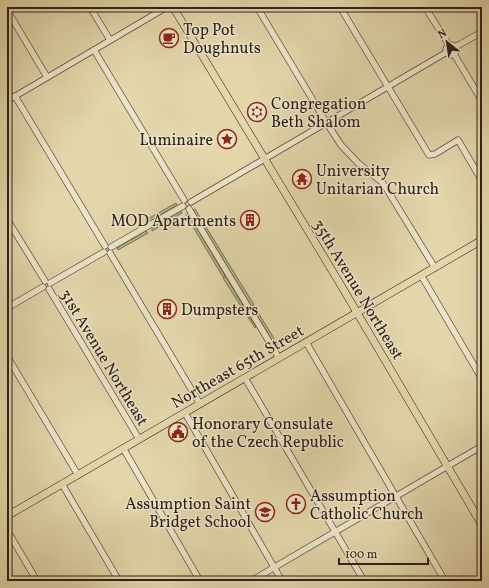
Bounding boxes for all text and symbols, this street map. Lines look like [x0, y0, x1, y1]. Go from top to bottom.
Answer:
place label: Top Pot Doughnuts [183, 20, 261, 60]
north arrow [427, 22, 467, 62]
text: N [436, 26, 450, 43]
cafe icon: Top Pot Doughnuts [158, 27, 180, 49]
place label: Congregation Beth Shalom [271, 94, 366, 134]
synagogue icon: Congregation Beth Shalom [246, 101, 268, 123]
place icon: Luminaire [216, 128, 238, 150]
place label: Luminaire [139, 130, 213, 152]
place label: University Unitarian Church [316, 161, 439, 201]
temple icon: University Unitarian Church [291, 168, 313, 190]
building icon: MOD Apartments [239, 209, 261, 231]
place label: MOD Apartments [111, 211, 236, 233]
street label: 35th Avenue Northeast [307, 216, 408, 365]
street label: 31st Avenue Northeast [54, 286, 153, 431]
building icon: Dumpsters [156, 298, 178, 320]
place label: Dumpsters [181, 300, 259, 322]
street label: Northeast 65th Street [168, 321, 309, 415]
place label: Honorary Consulate of the Czech Republic [192, 414, 344, 454]
public building icon: Honorary Consulate of the Czech Republic [167, 421, 189, 443]
place label: Assumption Catholic Church [310, 486, 424, 526]
church icon: Assumption Catholic Church [285, 493, 307, 515]
place label: Assumption Saint Bridget School [125, 494, 251, 534]
school or university icon: Assumption Saint Bridget School [254, 501, 276, 523]
scale bar [339, 540, 428, 566]
text: 100 m [345, 547, 378, 563]

